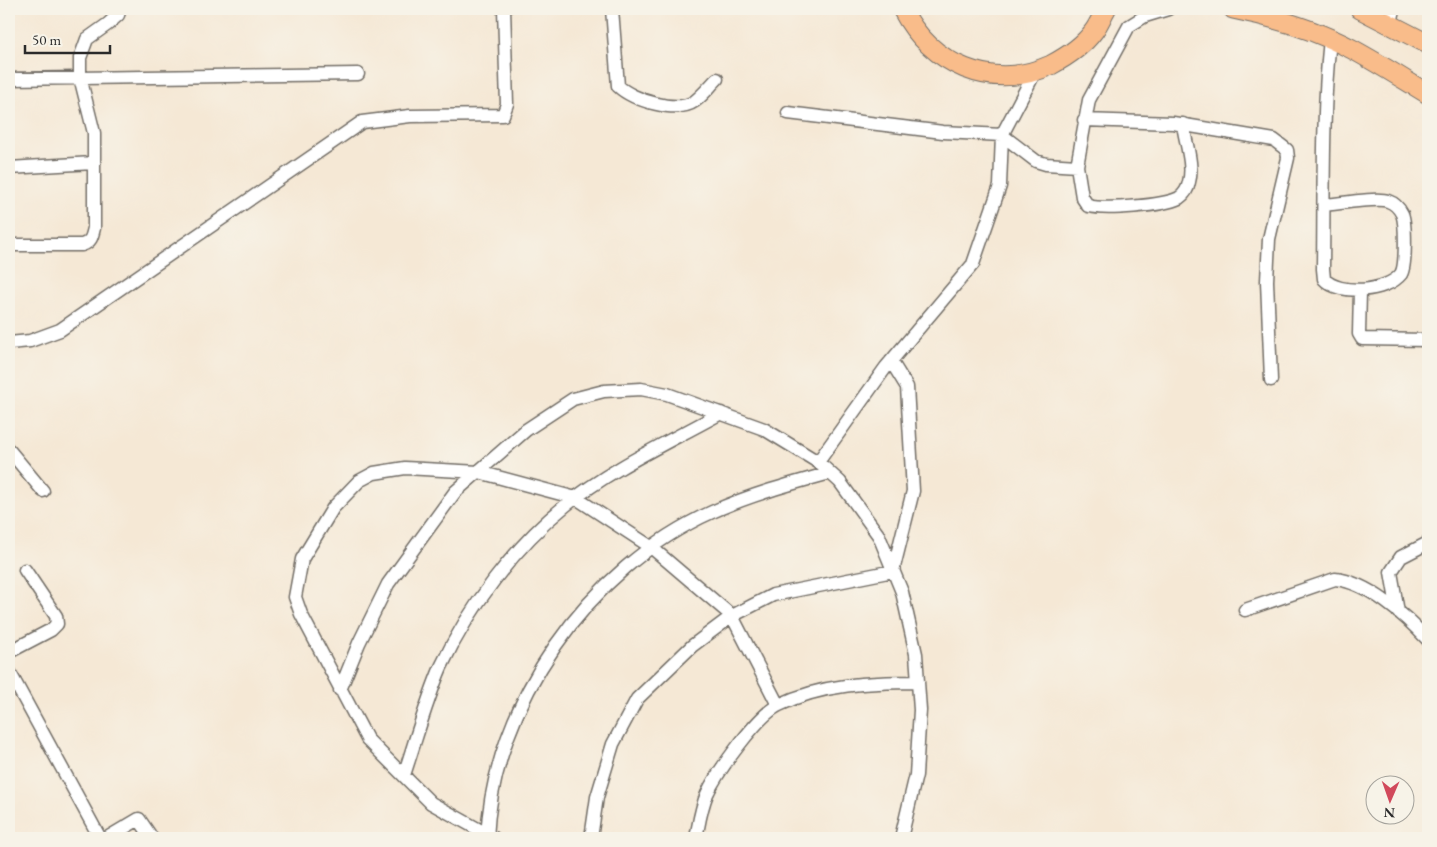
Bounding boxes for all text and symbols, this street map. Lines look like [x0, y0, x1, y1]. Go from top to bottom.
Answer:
scale bar [25, 22, 110, 54]
text: 50 m [32, 30, 61, 49]
north arrow [1364, 774, 1414, 824]
text: N [1383, 804, 1396, 822]

